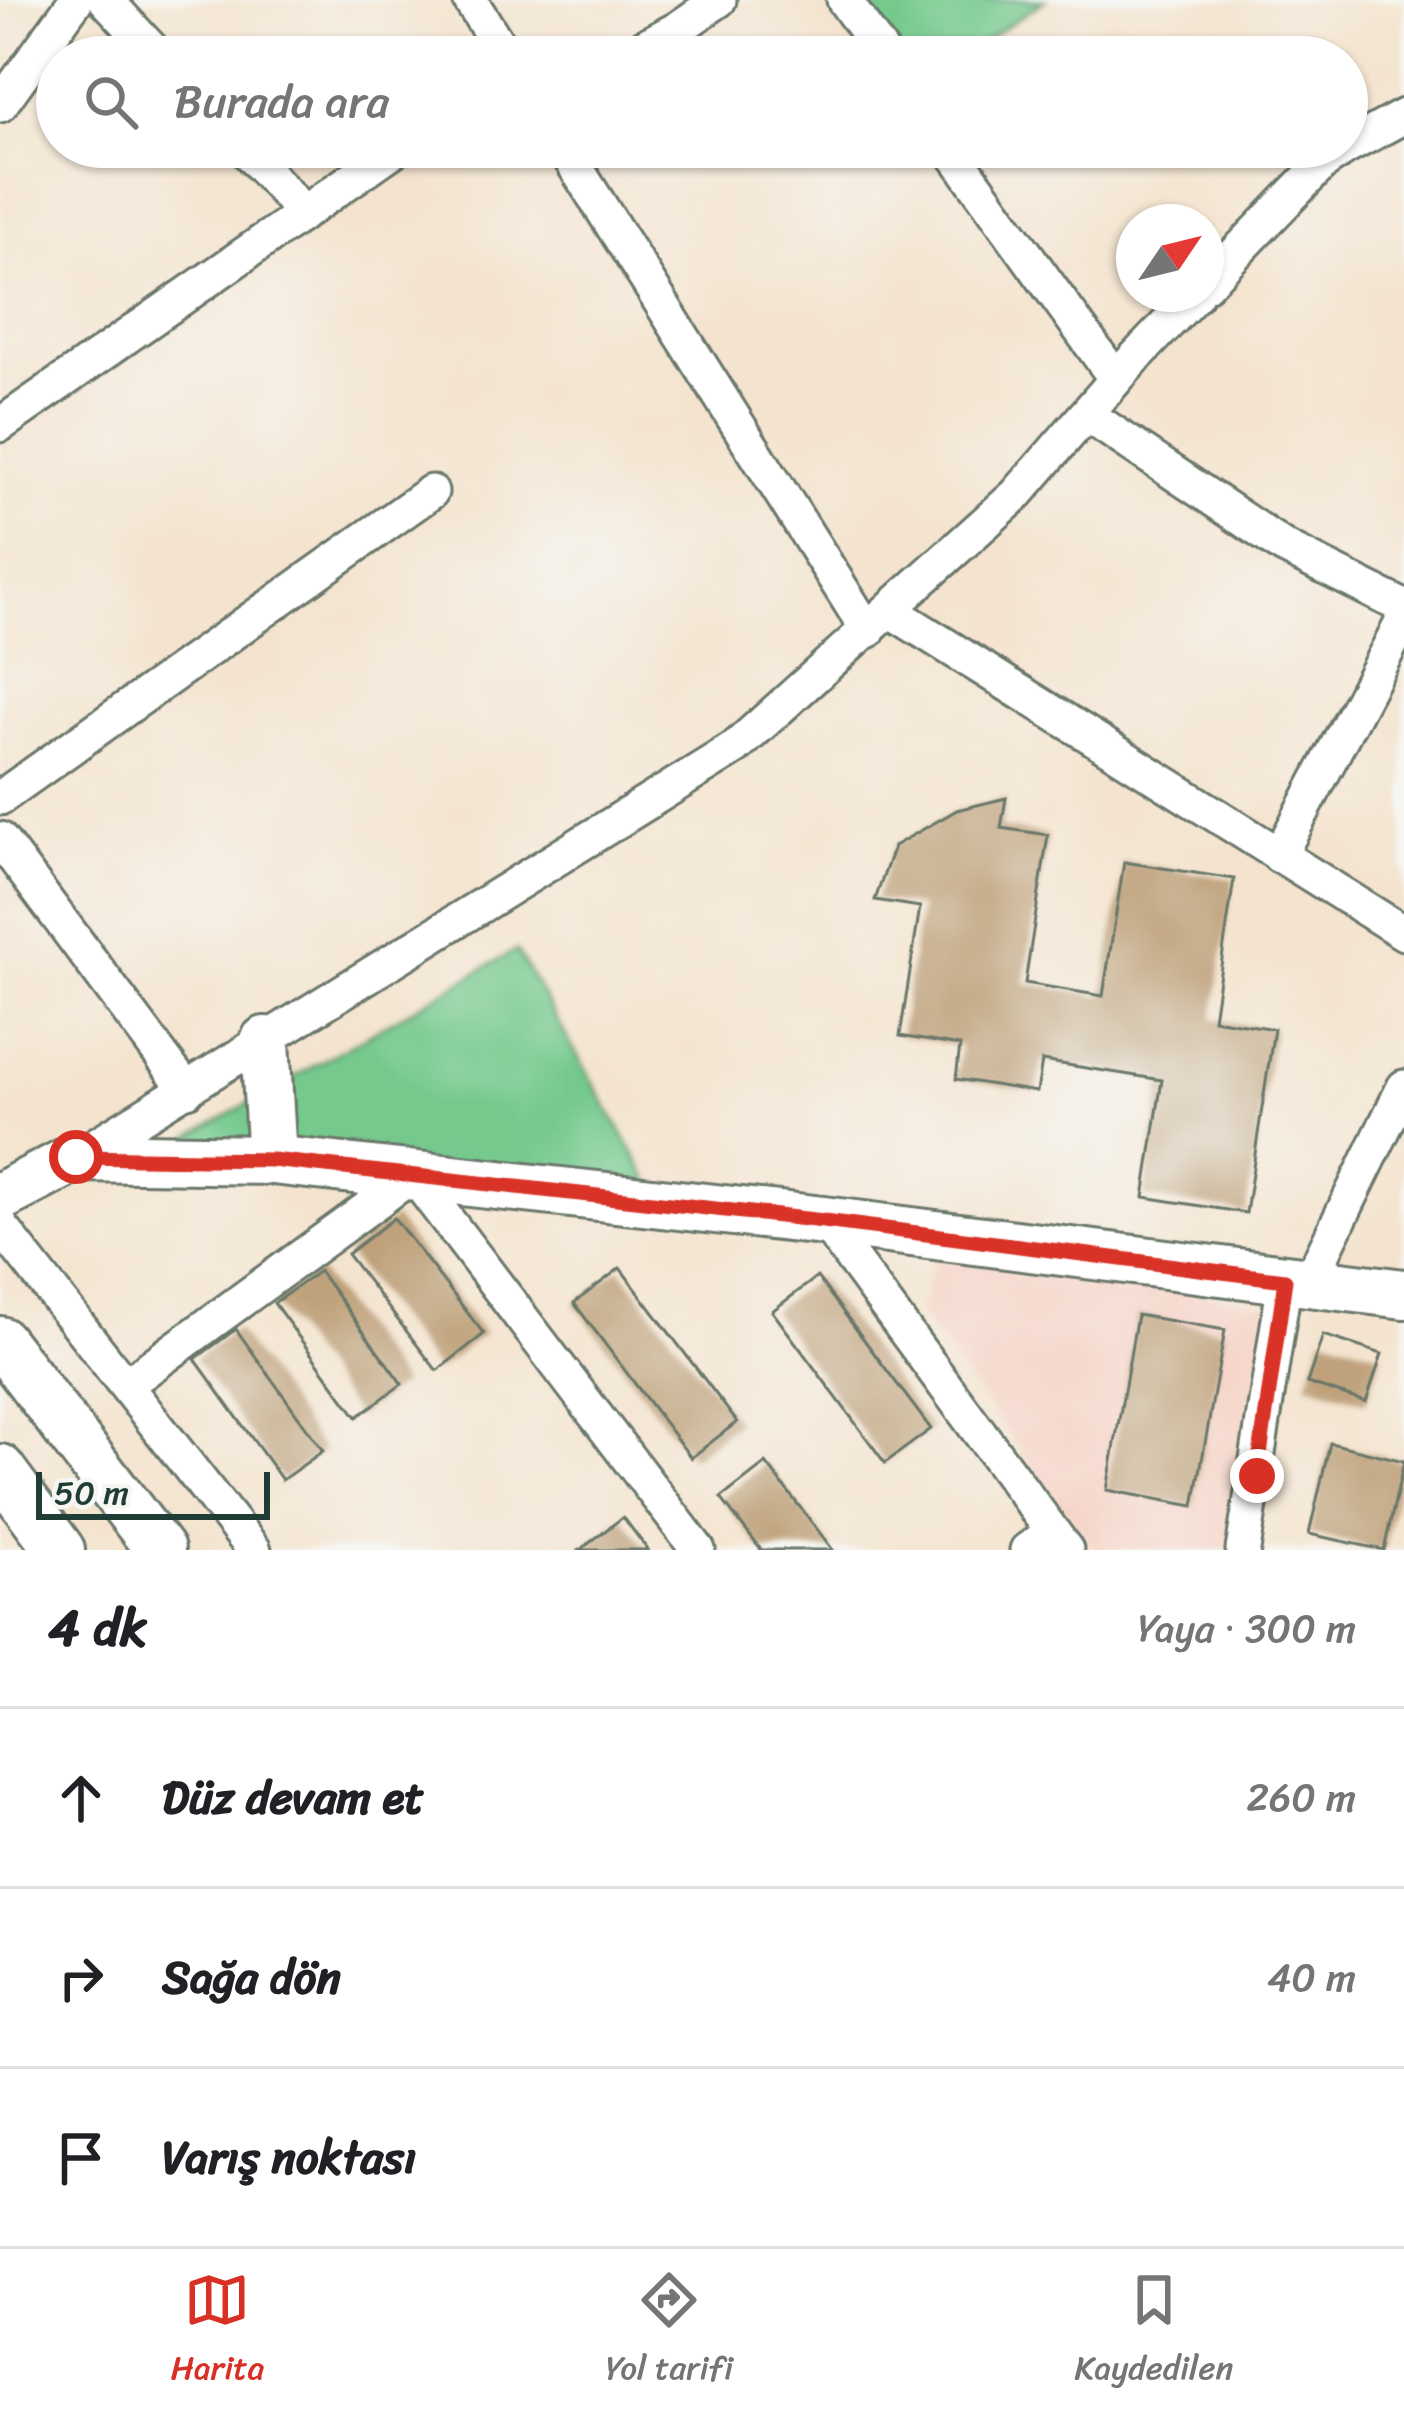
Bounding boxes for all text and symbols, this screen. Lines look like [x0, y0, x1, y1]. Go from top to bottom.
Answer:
search box [36, 36, 1368, 168]
text: Burada ara [174, 62, 389, 142]
icon: search [78, 69, 144, 135]
north arrow [1116, 204, 1224, 312]
route start [49, 1130, 103, 1184]
route end [1230, 1449, 1284, 1503]
text: 50 m [54, 1464, 129, 1522]
scale bar [36, 1466, 270, 1519]
text: 4 dk [48, 1583, 147, 1673]
text: Yaya · 300 m [1138, 1594, 1356, 1663]
text: Düz devam et [162, 1758, 424, 1838]
text: 260 m [1247, 1763, 1356, 1832]
icon: ahead [48, 1765, 114, 1831]
text: Sağa dön [162, 1938, 341, 2018]
text: 40 m [1267, 1943, 1356, 2012]
icon: right [48, 1945, 114, 2011]
text: Varış noktası [162, 2118, 416, 2198]
icon: arrive [48, 2125, 114, 2191]
tab: Harita [171, 2267, 264, 2397]
tab: Yol tarifi [606, 2267, 733, 2397]
tab: Kaydedilen [1075, 2267, 1233, 2397]

